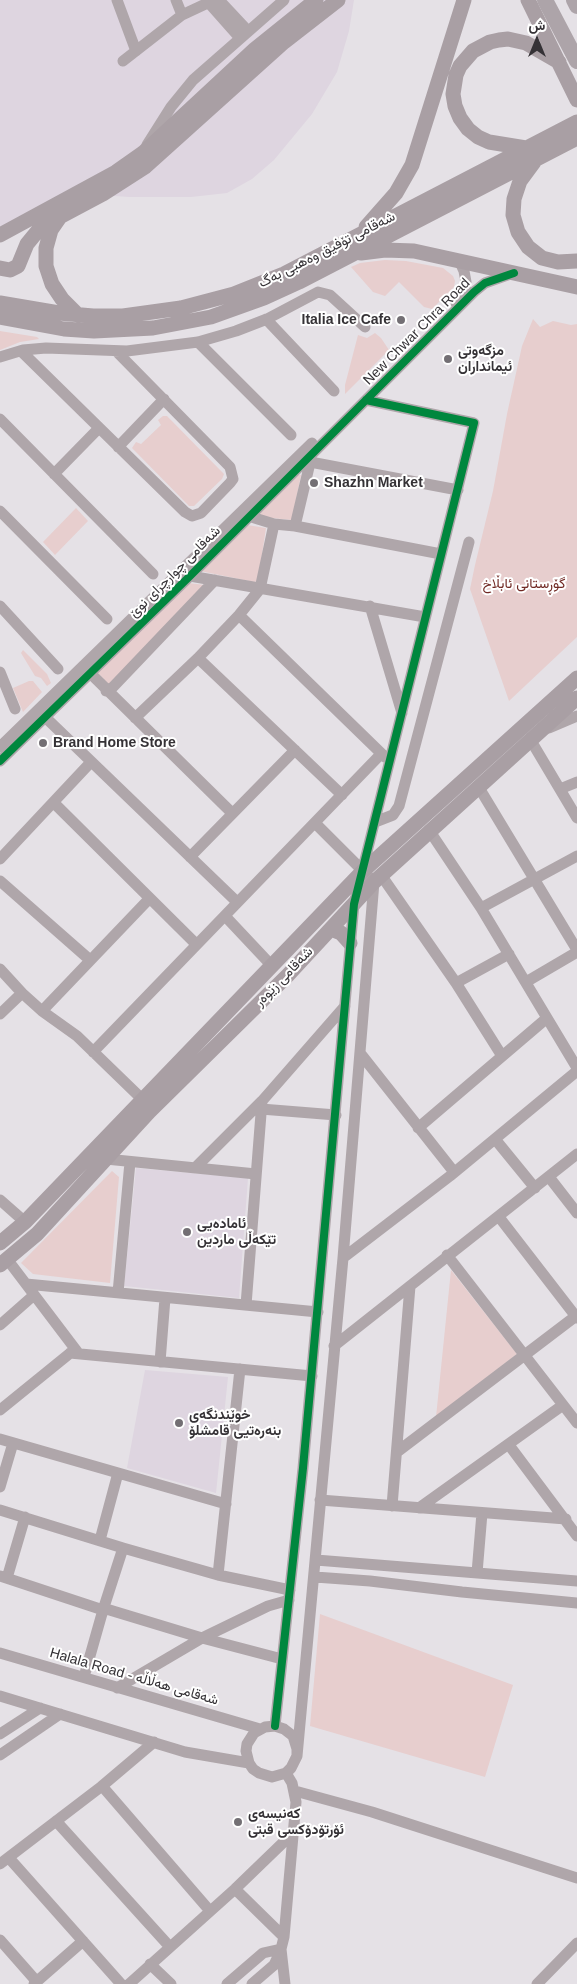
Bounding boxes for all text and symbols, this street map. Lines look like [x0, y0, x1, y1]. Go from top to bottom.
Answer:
north arrow [512, 15, 562, 65]
text: ش [529, 17, 545, 33]
street label: شەقامی تۆفیق وەهبی بەگ [256, 208, 398, 292]
street label: New Chwar Chra Road [360, 275, 474, 389]
place label: Italia Ice Cafe [302, 312, 391, 328]
marker: Italia Ice Cafe [395, 314, 407, 326]
place label: مزگەوتی ئیمانداران [458, 343, 512, 376]
marker: مزگەوتی ئیمانداران [442, 353, 454, 365]
place label: Shazhn Market [324, 475, 423, 491]
marker: Shazhn Market [308, 477, 320, 489]
street label: شەقامی چوارچرای نوێ [126, 523, 224, 621]
park label: گۆڕستانی ئابڵاخ [482, 576, 566, 592]
place label: Brand Home Store [53, 735, 176, 751]
marker: Brand Home Store [37, 737, 49, 749]
street label: شەقامی زێوەر [251, 944, 317, 1010]
place label: ئامادەیی تێکەڵی ماردین [197, 1216, 276, 1248]
marker: ئامادەیی تێکەڵی ماردین [181, 1226, 193, 1238]
place label: خوێندنگەی بنەرەتیی قامشلۆ [189, 1407, 281, 1440]
marker: خوێندنگەی بنەرەتیی قامشلۆ [173, 1417, 185, 1429]
street label: Halala Road - شەقامی هەڵاڵە [48, 1645, 220, 1709]
place label: کەنیسەی ئۆرتۆدۆکسی قبتی [248, 1806, 344, 1838]
marker: کەنیسەی ئۆرتۆدۆکسی قبتی [232, 1816, 244, 1828]

